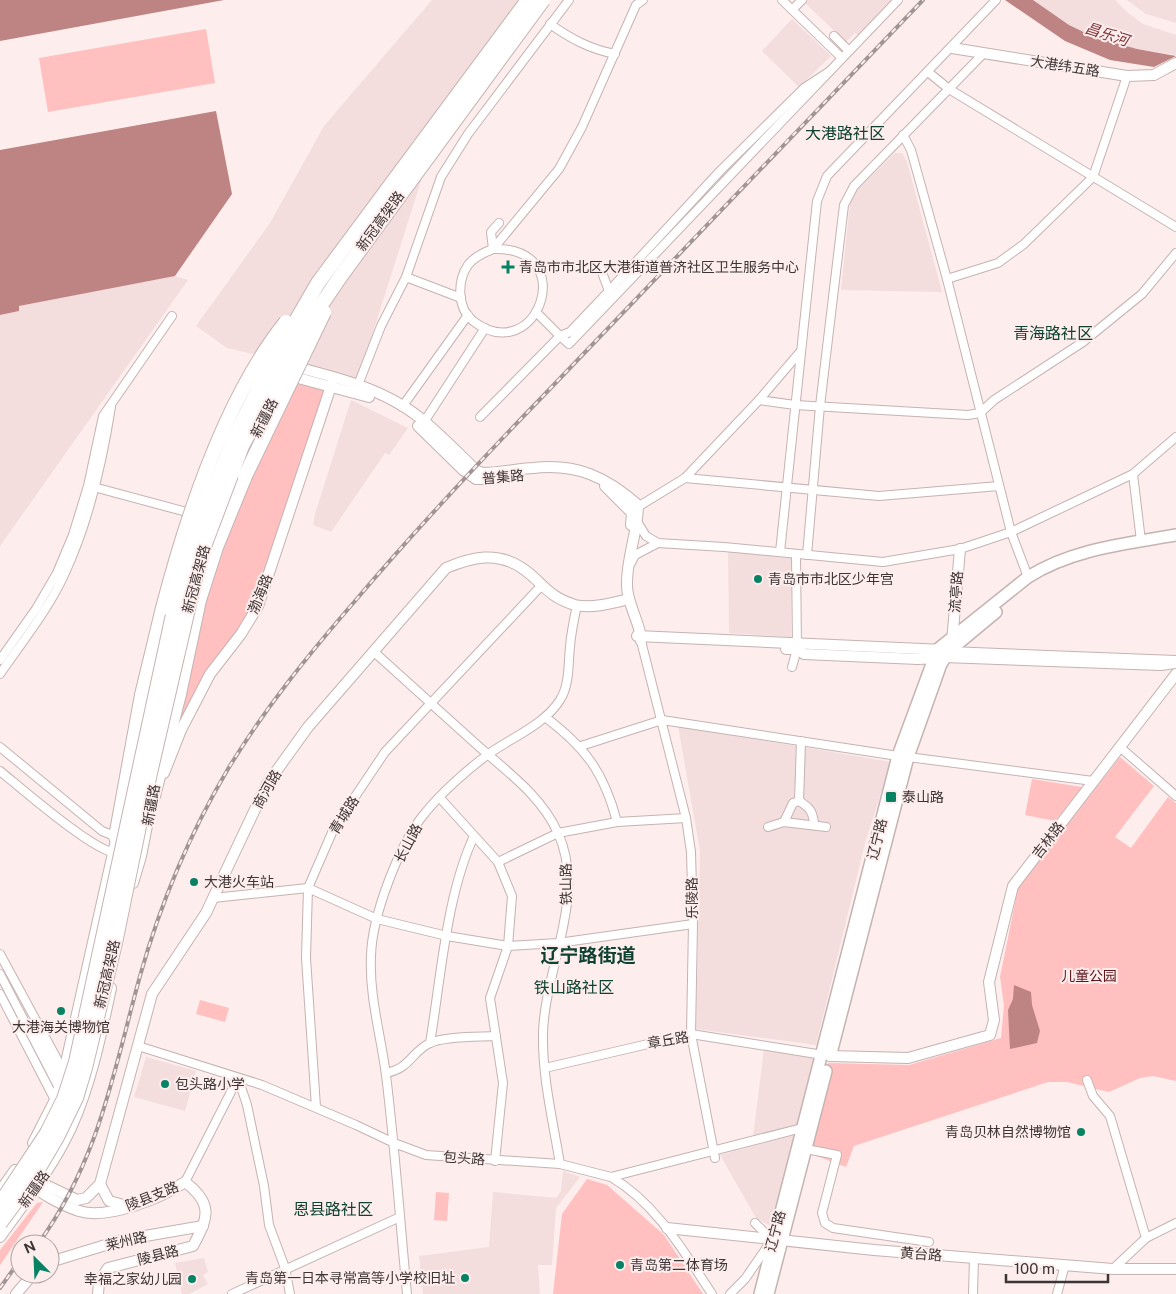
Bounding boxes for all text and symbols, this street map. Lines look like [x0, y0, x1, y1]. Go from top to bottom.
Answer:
water label: 昌乐河 [1083, 19, 1134, 50]
street label: 大港纬五路 [1029, 53, 1101, 79]
district label: 大港路社区 [805, 124, 885, 143]
street label: 新冠高架路 [353, 188, 407, 254]
place label: 青岛市市北区大港街道普济社区卫生服务中心 [519, 259, 799, 275]
marker: 青岛市市北区大港街道普济社区卫生服务中心 [501, 260, 515, 274]
district label: 青海路社区 [1013, 324, 1093, 343]
street label: 新疆路 [247, 396, 281, 440]
street label: 普集路 [481, 467, 525, 487]
street label: 新冠高架路 [179, 543, 213, 615]
street label: 流亭路 [947, 570, 965, 614]
place label: 青岛市市北区少年宫 [768, 571, 894, 587]
street label: 渤海路 [245, 572, 275, 616]
marker: 青岛市市北区少年宫 [752, 573, 764, 585]
street label: 商河路 [250, 767, 284, 811]
street label: 新疆路 [139, 783, 163, 827]
place label: 泰山路 [902, 789, 944, 805]
marker: 泰山路 [884, 790, 898, 804]
street label: 青城路 [326, 793, 362, 837]
street label: 辽宁路 [864, 817, 890, 861]
street label: 吉林路 [1029, 819, 1067, 861]
street label: 长山路 [391, 821, 425, 865]
street label: 铁山路 [558, 863, 574, 905]
place label: 大港火车站 [204, 874, 274, 890]
marker: 大港火车站 [188, 876, 200, 888]
street label: 乐陵路 [684, 877, 700, 919]
street label: 新冠高架路 [91, 938, 123, 1010]
district label: 辽宁路街道 [540, 944, 636, 966]
park label: 儿童公园 [1061, 968, 1117, 984]
district label: 铁山路社区 [534, 978, 614, 997]
marker: 大港海关博物馆 [55, 1005, 67, 1017]
place label: 大港海关博物馆 [12, 1019, 110, 1035]
street label: 章丘路 [646, 1028, 690, 1052]
place label: 包头路小学 [175, 1076, 245, 1092]
marker: 包头路小学 [159, 1078, 171, 1090]
place label: 青岛贝林自然博物馆 [945, 1124, 1071, 1140]
marker: 青岛贝林自然博物馆 [1075, 1126, 1087, 1138]
street label: 包头路 [442, 1149, 486, 1167]
street label: 新疆路 [15, 1167, 53, 1211]
street label: 陵县支路 [123, 1178, 181, 1214]
district label: 恩县路社区 [293, 1200, 373, 1219]
street label: 辽宁路 [762, 1209, 788, 1253]
street label: 莱州路 [104, 1228, 148, 1254]
north arrow [10, 1234, 60, 1284]
text: N [21, 1238, 38, 1257]
street label: 陵县路 [136, 1242, 180, 1268]
street label: 黄台路 [899, 1245, 943, 1263]
scale bar [1006, 1252, 1108, 1284]
place label: 青岛第二体育场 [630, 1257, 728, 1273]
marker: 青岛第二体育场 [614, 1259, 626, 1271]
text: 100 m [1014, 1260, 1055, 1277]
place label: 青岛第一日本寻常高等小学校旧址 [245, 1270, 455, 1286]
place label: 幸福之家幼儿园 [84, 1271, 182, 1287]
marker: 青岛第一日本寻常高等小学校旧址 [459, 1272, 471, 1284]
marker: 幸福之家幼儿园 [186, 1273, 198, 1285]

